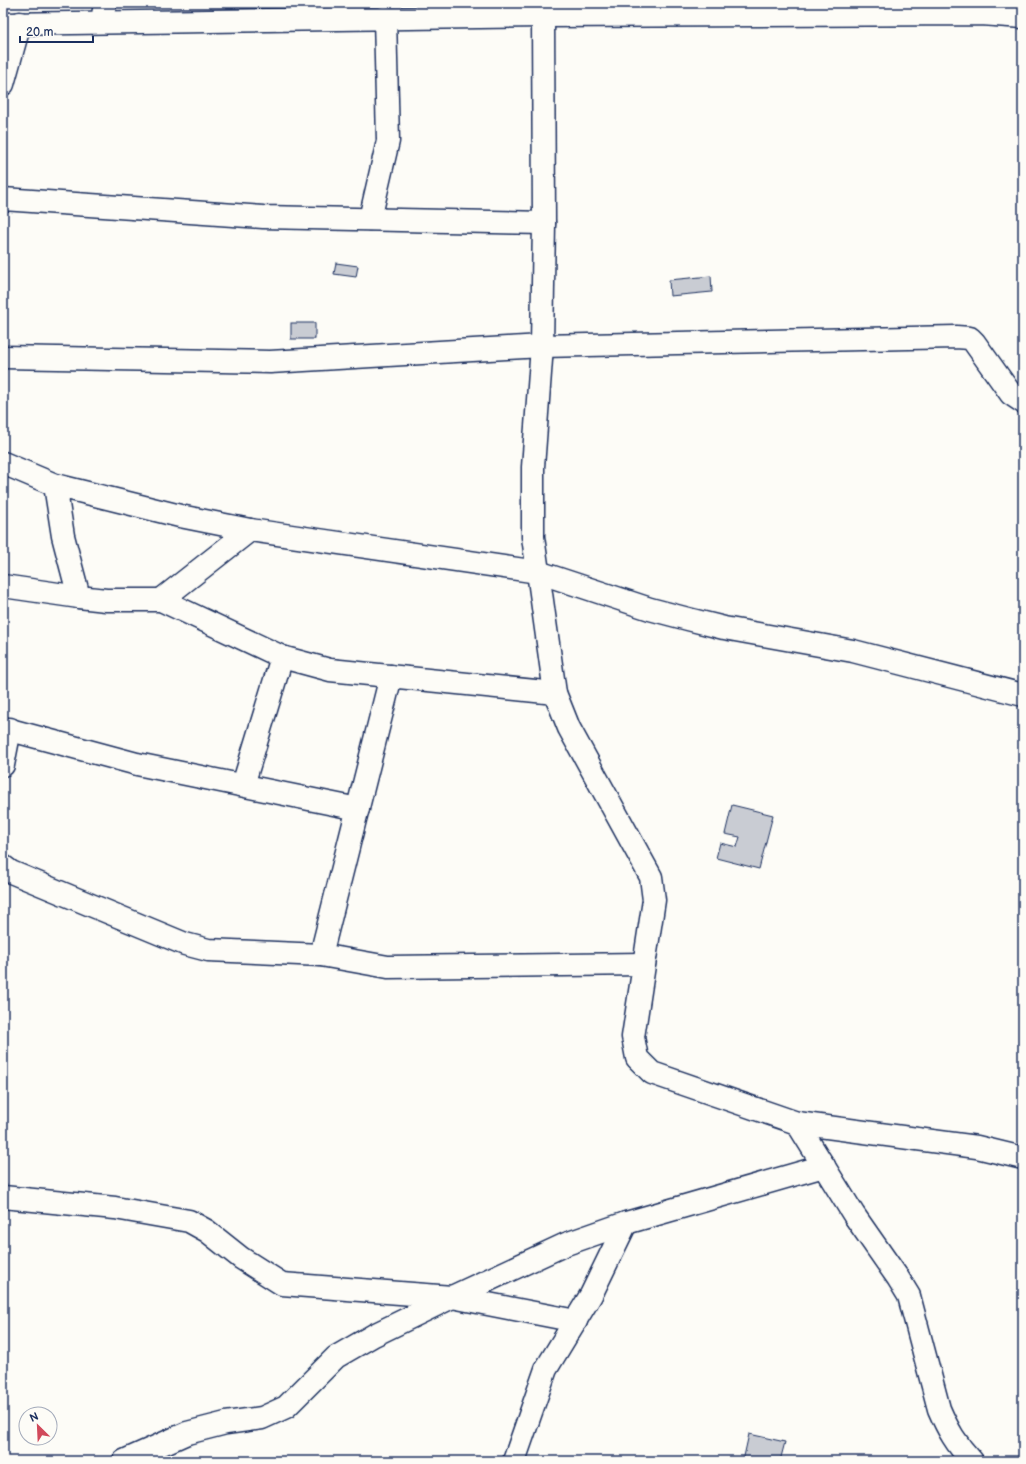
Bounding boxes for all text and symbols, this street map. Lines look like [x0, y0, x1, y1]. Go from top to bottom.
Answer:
scale bar [20, 18, 93, 44]
text: 20 m [26, 25, 53, 40]
north arrow [18, 1406, 58, 1446]
text: N [28, 1410, 41, 1425]

